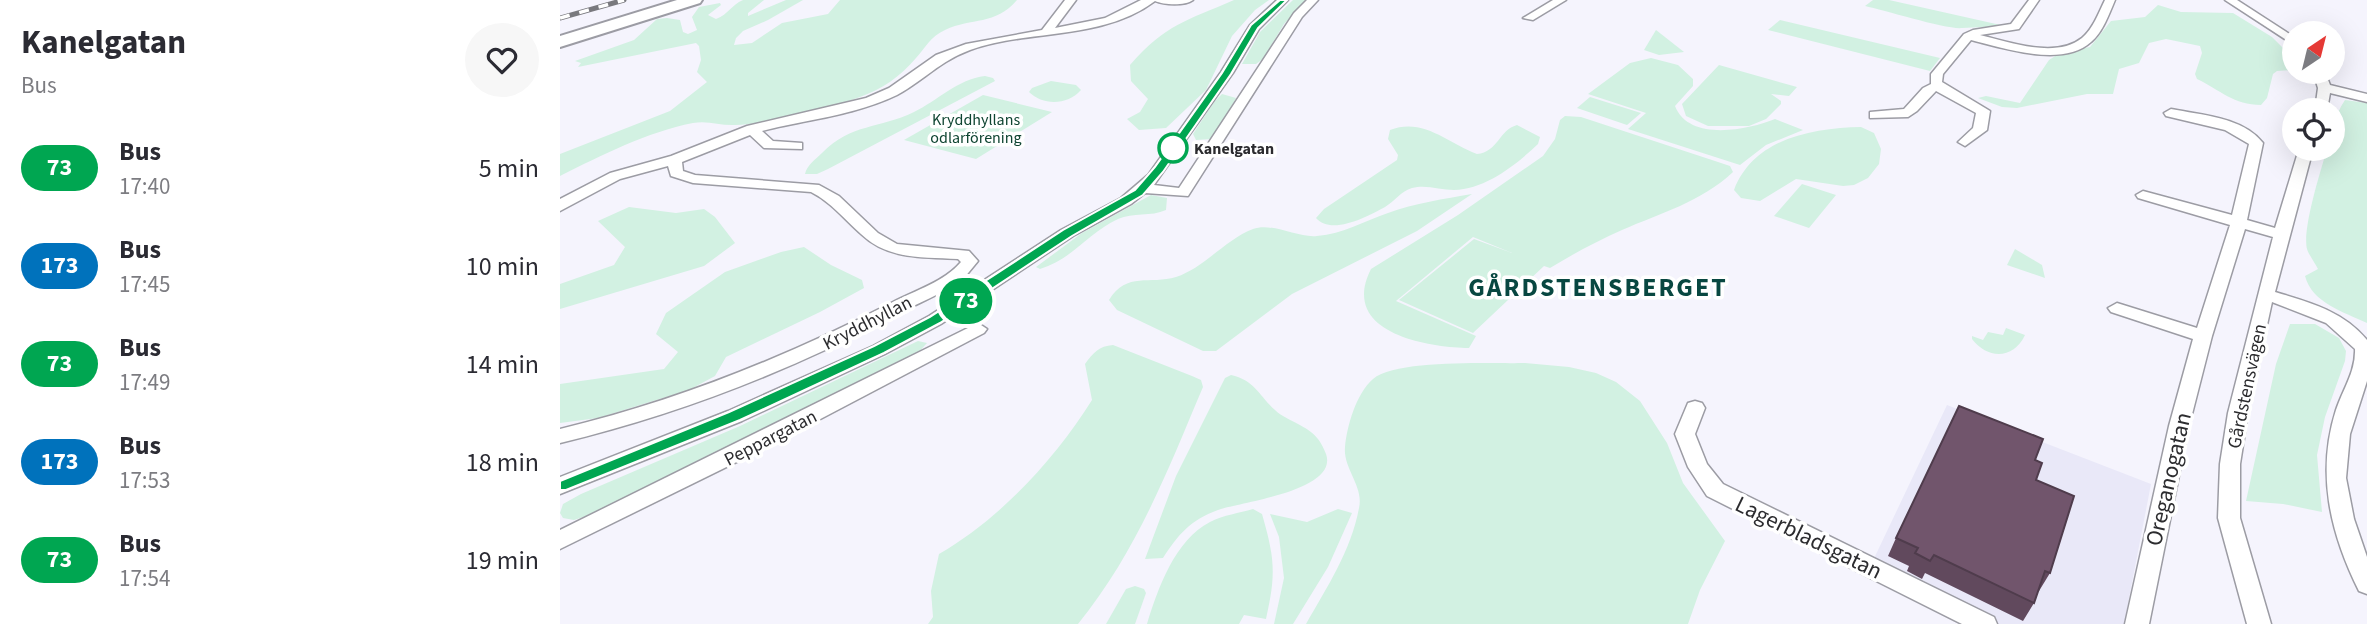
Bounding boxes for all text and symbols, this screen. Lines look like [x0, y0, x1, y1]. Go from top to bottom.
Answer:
text: Kanelgatan [21, 19, 186, 66]
north arrow [2282, 21, 2345, 84]
map controls [2282, 21, 2345, 161]
button: heart [465, 23, 539, 97]
text: Bus [21, 69, 57, 102]
button: locate [2282, 98, 2345, 161]
park label: Kryddhyllans odlarförening [930, 109, 1022, 149]
text: Bus [119, 133, 161, 170]
marker: Kanelgatan [1158, 133, 1188, 163]
place label: Kanelgatan [1194, 138, 1274, 160]
text: 73 [47, 150, 72, 185]
text: 5 min [479, 150, 539, 187]
text: 17:40 [119, 170, 170, 203]
text: Bus [119, 231, 161, 268]
text: 173 [40, 248, 79, 283]
text: 10 min [466, 248, 539, 285]
text: 17:45 [119, 268, 170, 301]
district label: GÅRDSTENSBERGET [1468, 269, 1728, 306]
line badge: 73 [934, 278, 998, 324]
text: 73 [953, 283, 979, 318]
street label: Kryddhyllan [818, 289, 917, 357]
street label: Gårdstensvägen [2221, 321, 2274, 451]
text: Bus [119, 329, 161, 366]
text: 73 [47, 346, 72, 381]
text: 14 min [466, 346, 539, 383]
text: 17:49 [119, 366, 170, 399]
street label: Peppargatan [720, 403, 822, 473]
street label: Oreganogatan [2137, 409, 2200, 549]
text: Bus [119, 427, 161, 464]
text: 173 [40, 444, 79, 479]
text: 18 min [466, 444, 539, 481]
text: 17:53 [119, 464, 170, 497]
street label: Lagerbladsgatan [1730, 488, 1888, 587]
text: Bus [119, 525, 161, 562]
text: 73 [47, 542, 72, 577]
text: 19 min [466, 542, 539, 579]
text: 17:54 [119, 562, 170, 595]

